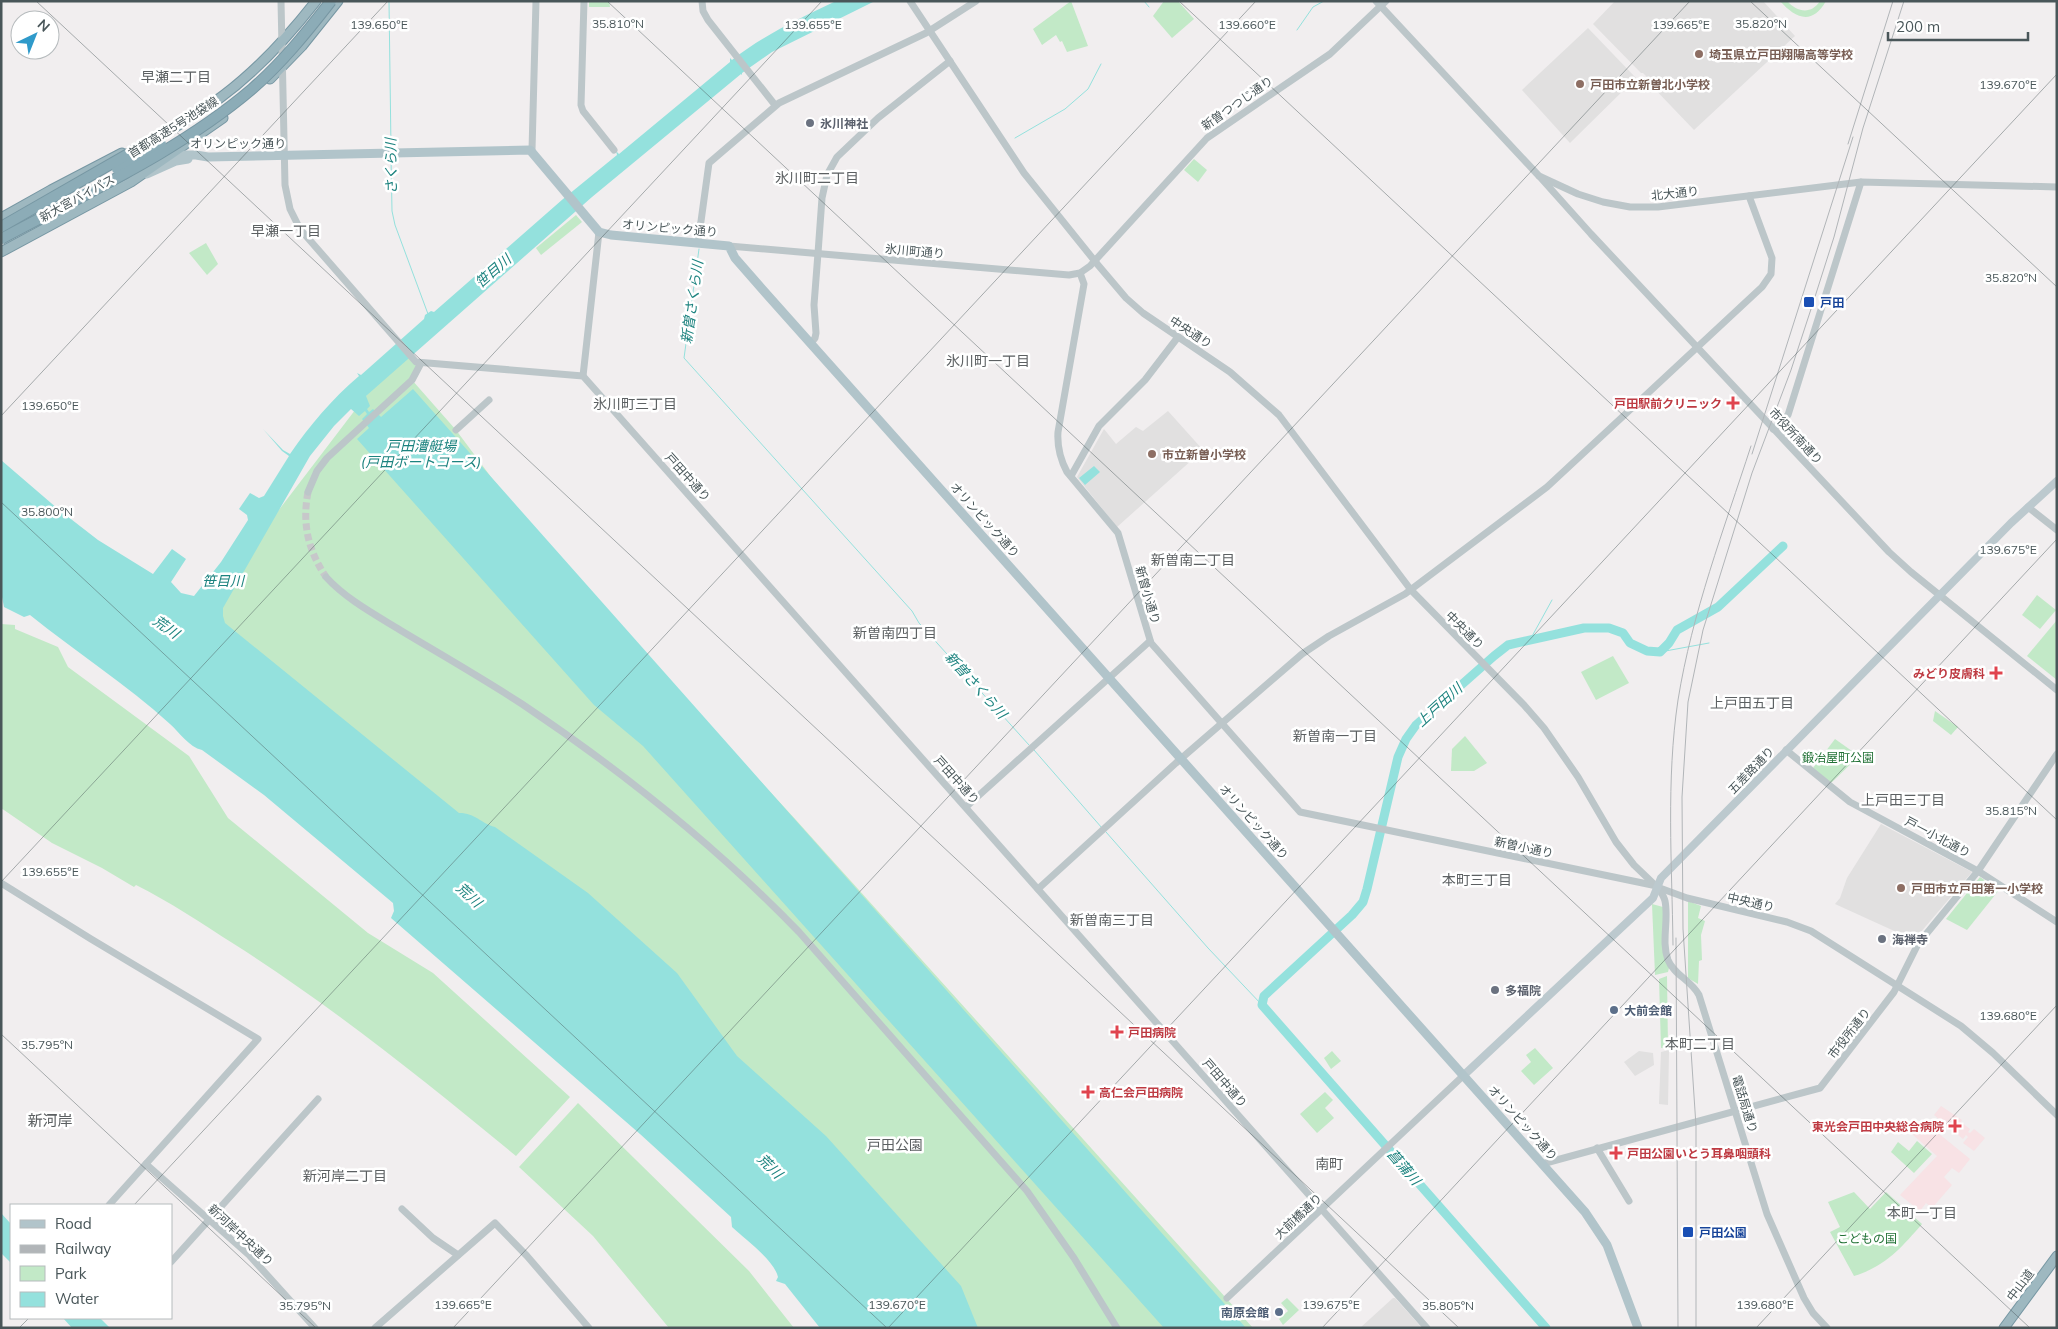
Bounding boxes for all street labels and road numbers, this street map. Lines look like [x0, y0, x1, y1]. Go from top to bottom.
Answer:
street label: 新曽つつじ通り [1198, 73, 1276, 133]
street label: 首都高速5号池袋線 [125, 93, 221, 161]
street label: オリンピック通り [190, 136, 286, 151]
street label: 新大宮バイパス [37, 171, 117, 225]
street label: 北大通り [1650, 183, 1700, 203]
street label: オリンピック通り [622, 216, 718, 240]
street label: 氷川町通り [884, 241, 946, 261]
street label: 中央通り [1167, 313, 1215, 351]
street label: 市役所南通り [1766, 405, 1826, 467]
street label: 戸田中通り [662, 450, 714, 504]
street label: オリンピック通り [947, 479, 1023, 561]
street label: 新曽小通り [1133, 564, 1163, 626]
street label: 中央通り [1443, 608, 1487, 652]
street label: 五差路通り [1725, 743, 1777, 797]
street label: 戸田中通り [931, 753, 983, 807]
street label: オリンピック通り [1216, 781, 1292, 863]
street label: 戸一小北通り [1903, 813, 1973, 861]
street label: 新曽小通り [1493, 833, 1555, 861]
street label: 中央通り [1726, 889, 1776, 915]
street label: 市役所通り [1825, 1005, 1873, 1061]
street label: 戸田中通り [1200, 1055, 1250, 1111]
street label: 電話局通り [1729, 1073, 1761, 1135]
street label: オリンピック通り [1485, 1082, 1561, 1164]
street label: 大前橋通り [1271, 1190, 1325, 1242]
street label: 新河岸中央通り [205, 1201, 277, 1269]
street label: 中山道 [2003, 1266, 2037, 1304]

